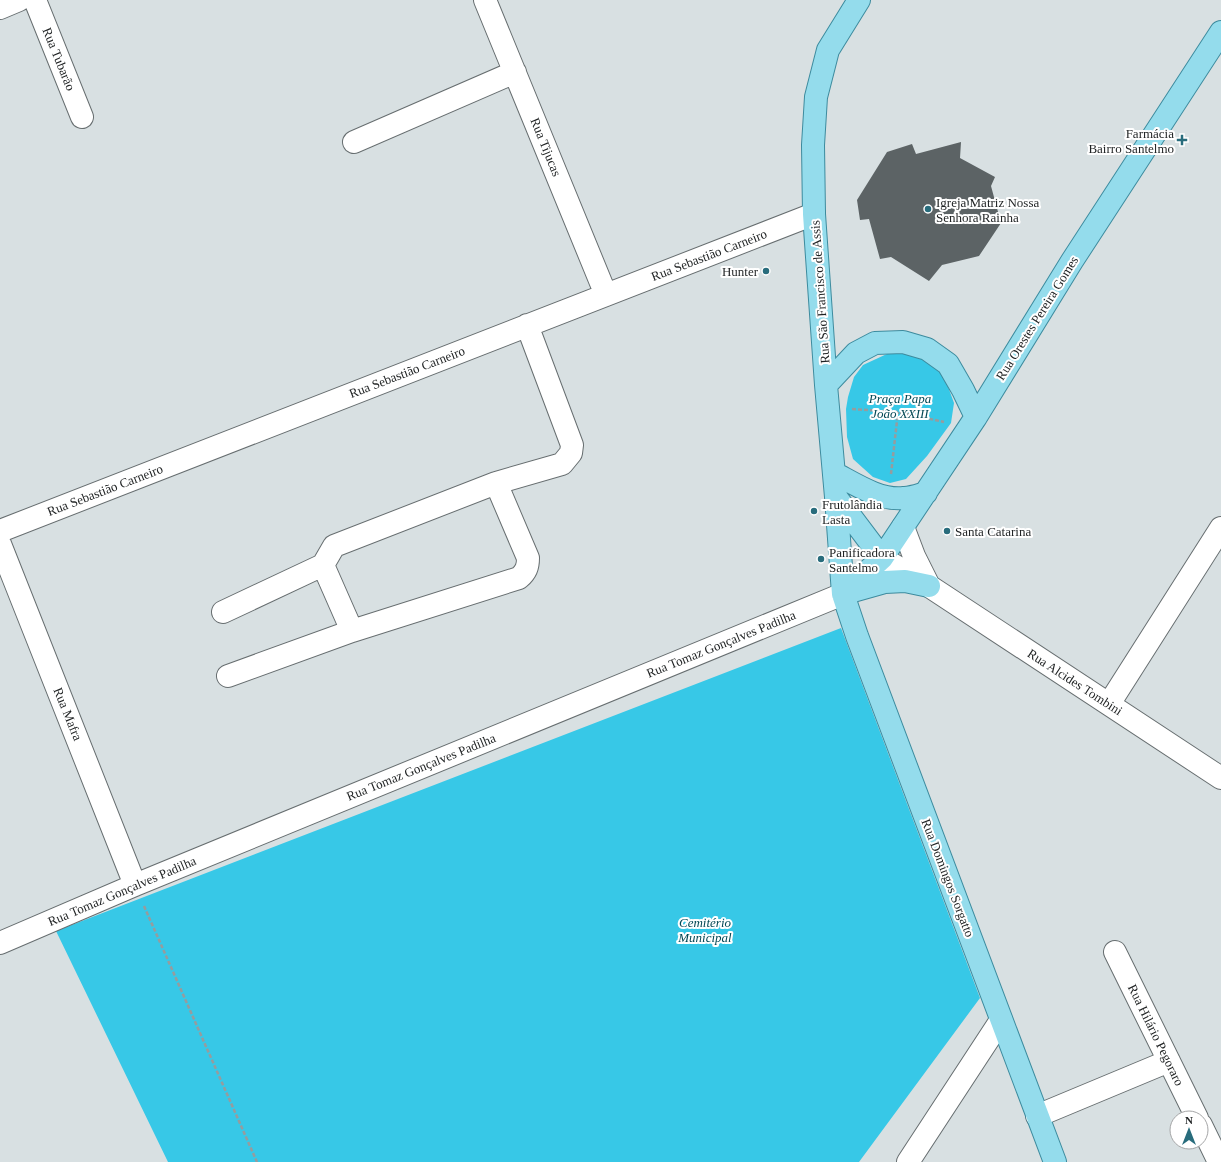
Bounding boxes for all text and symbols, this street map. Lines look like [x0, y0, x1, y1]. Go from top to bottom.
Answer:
street label: Rua Tubarão [40, 25, 78, 93]
street label: Rua Tijucas [527, 116, 565, 178]
place label: Farmácia Bairro Santelmo [1088, 126, 1174, 156]
marker: Farmácia Bairro Santelmo [1177, 135, 1187, 145]
place label: Igreja Matriz Nossa Senhora Rainha [936, 195, 1039, 225]
marker: Igreja Matriz Nossa Senhora Rainha [923, 204, 933, 214]
street label: Rua São Francisco de Assis [808, 220, 832, 364]
street label: Rua Sebastião Carneiro [649, 226, 769, 284]
street label: Rua Orestes Pereira Gomes [993, 253, 1081, 383]
place label: Hunter [722, 264, 759, 279]
marker: Hunter [761, 266, 771, 276]
street label: Rua Sebastião Carneiro [347, 343, 467, 401]
park label: Praça Papa João XXIII [868, 391, 932, 421]
street label: Rua Sebastião Carneiro [45, 461, 165, 519]
place label: Frutolândia Lasta [822, 497, 882, 527]
marker: Frutolândia Lasta [809, 506, 819, 516]
place label: Santa Catarina [955, 524, 1031, 539]
marker: Santa Catarina [942, 526, 952, 536]
place label: Panificadora Santelmo [829, 545, 895, 575]
marker: Panificadora Santelmo [816, 554, 826, 564]
street label: Rua Tomaz Gonçalves Padilha [644, 607, 798, 681]
street label: Rua Alcides Tombini [1025, 646, 1126, 718]
street label: Rua Mafra [51, 685, 86, 743]
street label: Rua Tomaz Gonçalves Padilha [344, 730, 498, 804]
street label: Rua Domingos Sorgatto [919, 817, 977, 939]
street label: Rua Tomaz Gonçalves Padilha [46, 853, 199, 929]
park label: Cemitério Municipal [677, 915, 732, 945]
street label: Rua Hilário Pegoraro [1125, 982, 1187, 1088]
north arrow [1169, 1110, 1209, 1150]
text: N [1185, 1114, 1193, 1126]

